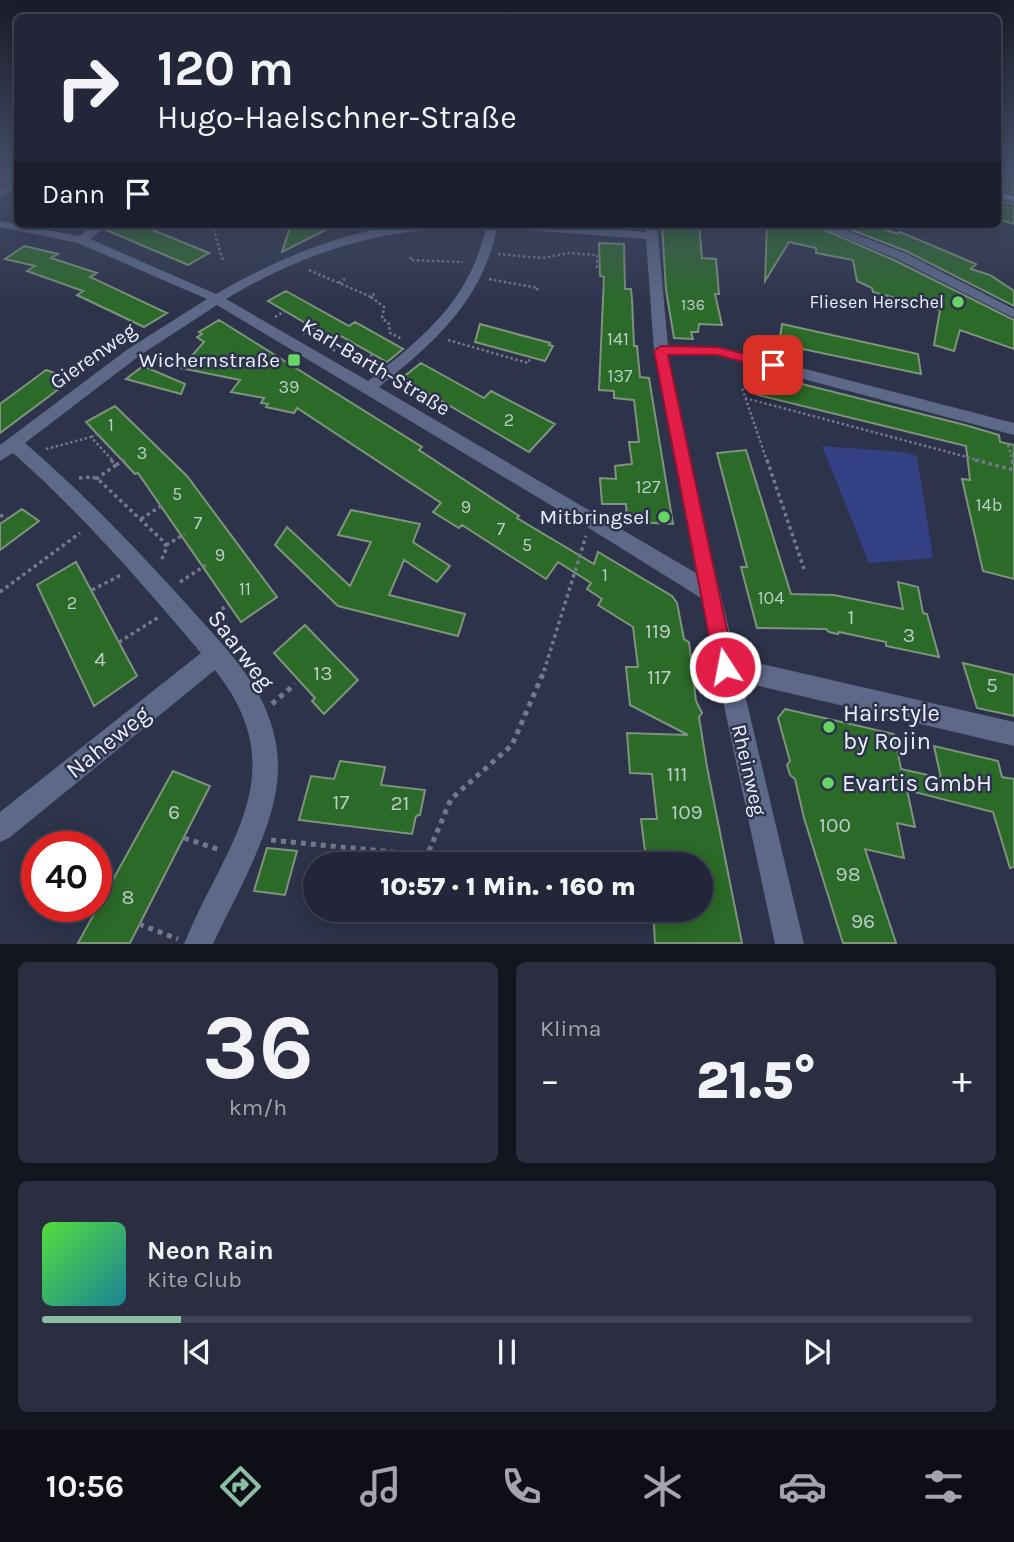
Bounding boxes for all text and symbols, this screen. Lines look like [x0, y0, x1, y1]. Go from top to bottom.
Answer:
text: 120 m [157, 40, 294, 97]
icon: right [42, 42, 133, 133]
text: Hugo-Haelschner-Straße [157, 99, 517, 136]
icon: arrive [119, 175, 157, 213]
text: Dann [42, 179, 105, 210]
place label: Fliesen Herschel [809, 291, 944, 313]
marker: Fliesen Herschel [950, 294, 966, 310]
house number: 136 [681, 295, 705, 314]
street label: Karl-Barth-Straße [298, 313, 454, 421]
street label: Gierenweg [45, 318, 141, 394]
house number: 141 [607, 328, 629, 350]
pin [743, 335, 803, 395]
icon: arrive [754, 346, 792, 384]
place label: Wichernstraße [139, 348, 280, 372]
marker: Wichernstraße [286, 352, 302, 368]
house number: 137 [607, 365, 633, 387]
house number: 39 [278, 376, 300, 398]
house number: 2 [504, 409, 514, 431]
house number: 1 [108, 414, 114, 436]
house number: 3 [137, 442, 147, 464]
house number: 127 [636, 476, 661, 498]
house number: 5 [172, 483, 182, 505]
house number: 14b [976, 494, 1002, 516]
house number: 9 [461, 496, 471, 518]
place label: Mitbringsel [540, 505, 650, 529]
marker: Mitbringsel [656, 509, 672, 525]
house number: 7 [194, 512, 203, 534]
house number: 7 [497, 518, 506, 540]
house number: 5 [522, 534, 532, 556]
house number: 9 [215, 544, 225, 566]
house number: 1 [602, 564, 608, 586]
house number: 11 [239, 578, 251, 600]
house number: 104 [758, 587, 784, 609]
house number: 2 [67, 592, 77, 614]
street label: Saarweg [202, 604, 280, 696]
house number: 1 [848, 605, 854, 629]
house number: 119 [645, 619, 671, 643]
house number: 3 [903, 623, 915, 647]
position arrow [688, 630, 762, 704]
house number: 4 [94, 647, 106, 671]
house number: 13 [313, 661, 333, 685]
house number: 117 [647, 665, 671, 689]
house number: 5 [986, 673, 998, 697]
street label: Naheweg [60, 699, 156, 784]
place label: Hairstyle by Rojin [843, 699, 940, 755]
marker: Hairstyle by Rojin [821, 719, 837, 735]
street label: Rheinweg [727, 722, 771, 818]
house number: 111 [667, 762, 687, 786]
place label: Evartis GmbH [842, 769, 992, 797]
marker: Evartis GmbH [820, 775, 836, 791]
house number: 17 [333, 790, 350, 814]
house number: 21 [390, 791, 410, 815]
house number: 6 [168, 800, 180, 824]
house number: 109 [671, 800, 703, 824]
house number: 100 [819, 813, 851, 837]
speed limit sign: 40 [21, 831, 112, 922]
house number: 98 [835, 862, 861, 886]
text: 10:57 · 1 Min. · 160 m [380, 871, 636, 902]
house number: 8 [122, 885, 134, 909]
house number: 96 [851, 909, 875, 933]
text: 36 [202, 995, 314, 1101]
text: Klima [540, 1015, 601, 1042]
text: 21.5° [696, 1050, 816, 1111]
text: − [540, 1058, 560, 1103]
text: + [952, 1058, 972, 1103]
text: km/h [229, 1094, 287, 1121]
text: Neon Rain [147, 1235, 274, 1266]
text: Kite Club [147, 1266, 242, 1293]
icon: previous [178, 1333, 216, 1371]
icon: pause [488, 1333, 526, 1371]
icon: next [798, 1333, 836, 1371]
icon: directions [216, 1462, 265, 1511]
icon: music [356, 1462, 405, 1511]
icon: phone [497, 1462, 546, 1511]
icon: climate [638, 1462, 687, 1511]
icon: car [778, 1462, 827, 1511]
icon: filters [919, 1462, 968, 1511]
text: 10:56 [46, 1468, 124, 1505]

